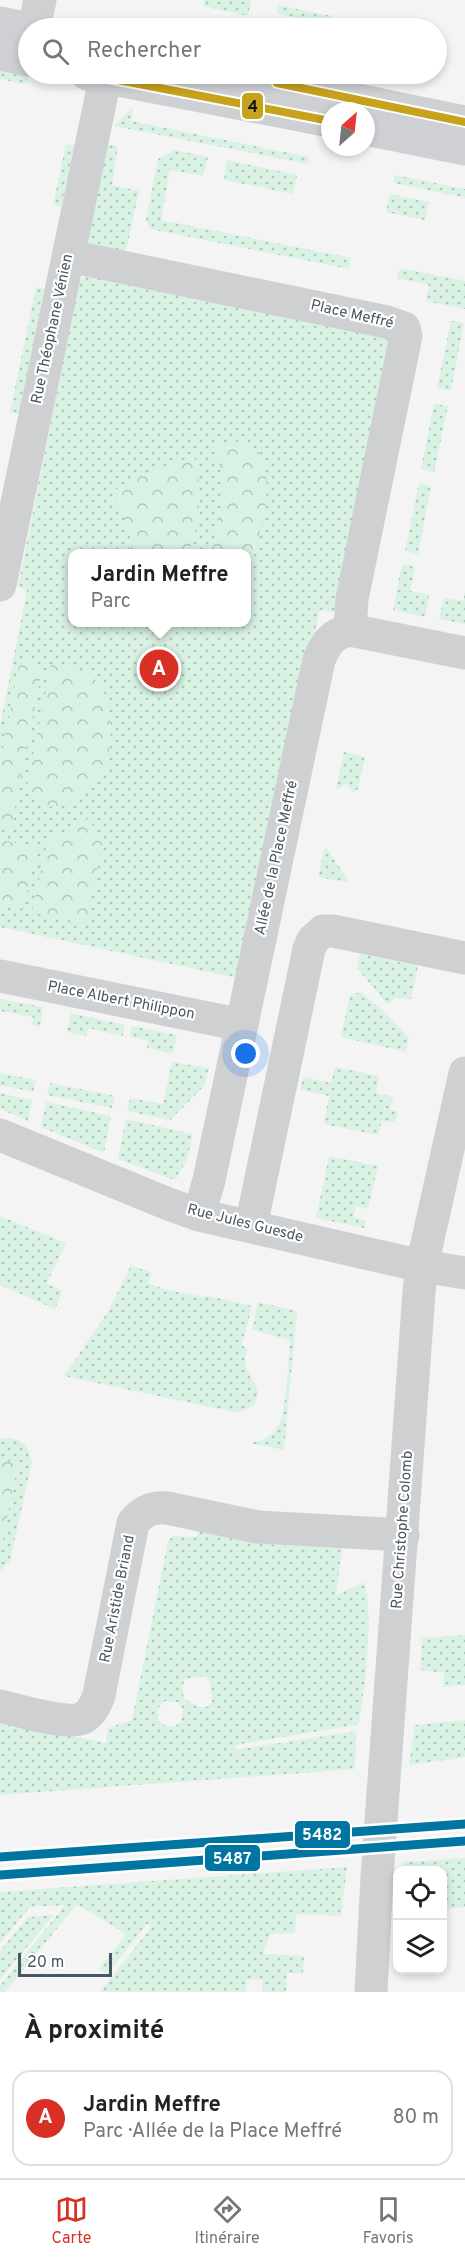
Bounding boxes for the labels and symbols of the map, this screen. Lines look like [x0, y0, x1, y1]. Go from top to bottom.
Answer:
line badge: 4 [241, 92, 264, 120]
text: 4 [248, 98, 258, 118]
north arrow [321, 102, 375, 156]
street label: Rue Théophane Vénien [28, 252, 78, 406]
street label: Place Meffré [309, 296, 395, 334]
pin: A [140, 646, 178, 692]
street label: Allée de la Place Meffré [251, 779, 303, 937]
street label: Place Albert Philippon [46, 977, 196, 1025]
your location [231, 1039, 260, 1068]
street label: Rue Jules Guesde [185, 1200, 305, 1248]
street label: Rue Christophe Colomb [388, 1450, 418, 1610]
street label: Rue Aristide Briand [96, 1534, 140, 1664]
line badge: 5482 [294, 1820, 351, 1849]
text: 5482 [302, 1826, 342, 1846]
line badge: 5487 [204, 1844, 261, 1872]
text: 5487 [213, 1850, 251, 1870]
scale bar [18, 1950, 112, 1978]

